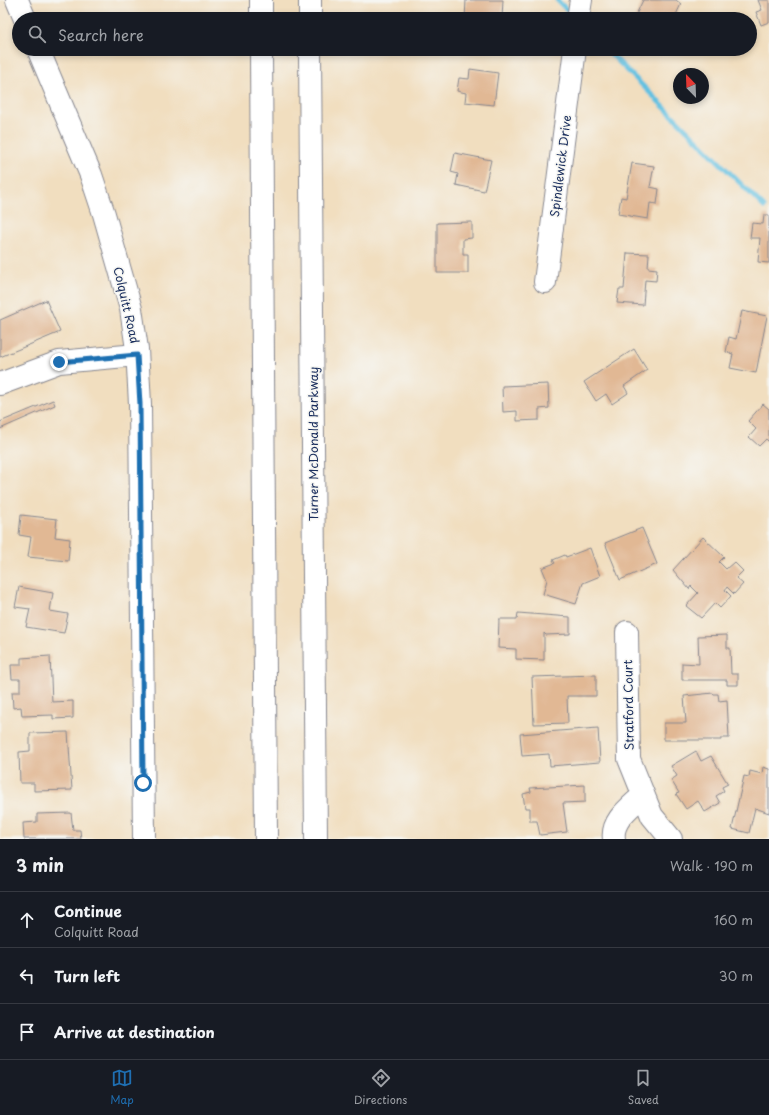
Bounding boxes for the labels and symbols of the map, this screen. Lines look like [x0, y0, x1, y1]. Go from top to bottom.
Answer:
north arrow [673, 68, 709, 104]
street label: Spindlewick Drive [545, 114, 575, 218]
street label: Colquitt Road [109, 265, 145, 345]
route end [50, 353, 68, 371]
street label: Turner McDonald Parkway [304, 367, 322, 521]
street label: Stratford Court [618, 659, 638, 750]
route start [134, 774, 152, 792]

